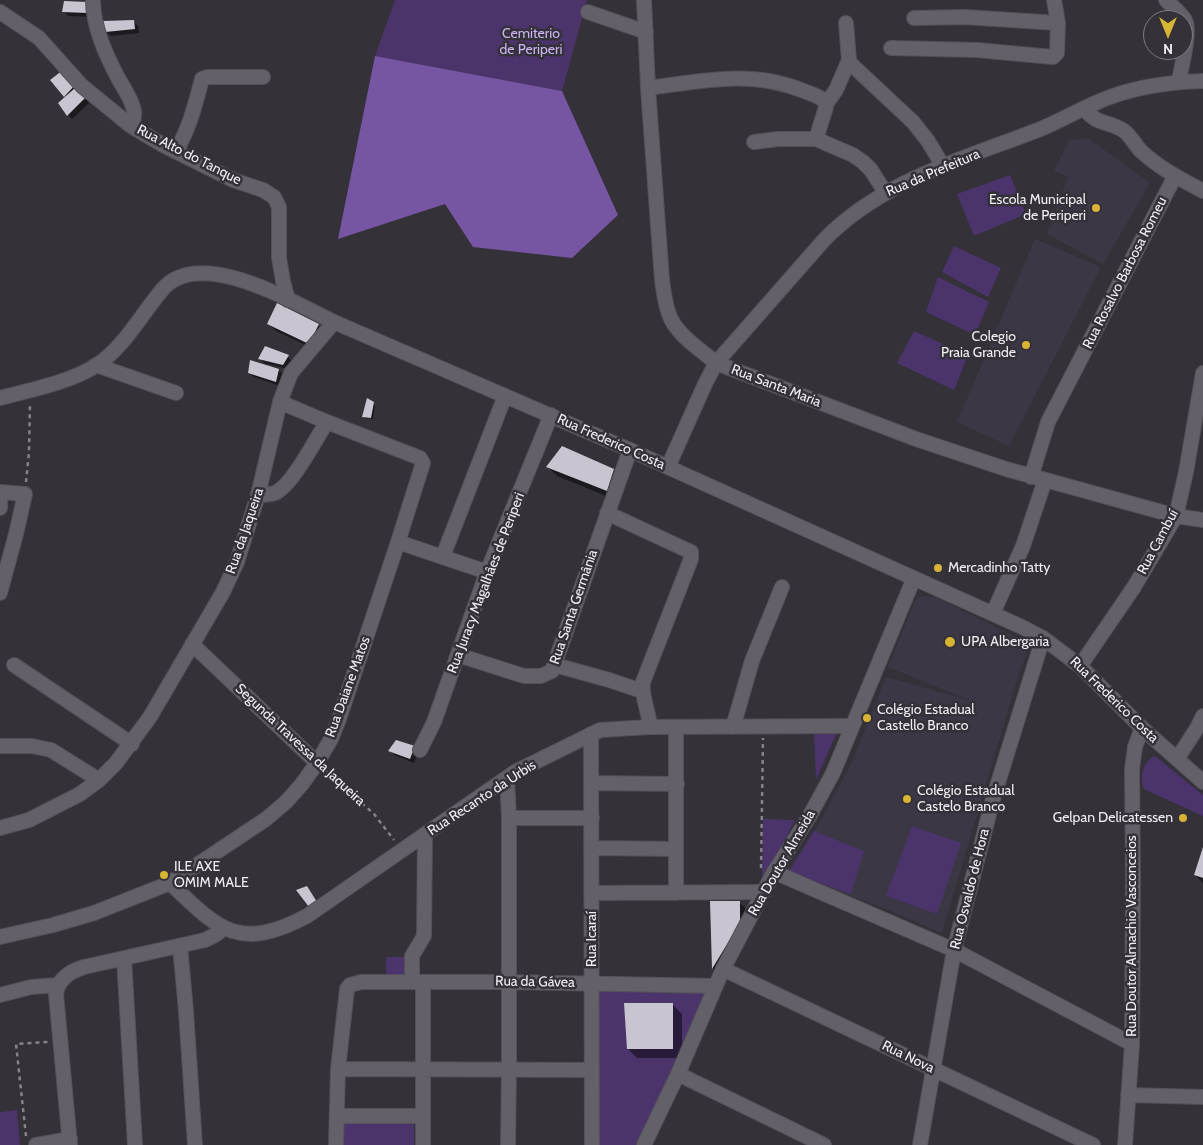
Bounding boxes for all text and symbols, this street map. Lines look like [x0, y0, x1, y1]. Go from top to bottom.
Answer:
north arrow [1143, 10, 1193, 60]
park label: Cemiterio de Periperi [500, 26, 562, 58]
text: N [1163, 40, 1173, 58]
street label: Rua Alto do Tanque [134, 121, 244, 189]
street label: Rua da Prefeitura [884, 146, 982, 200]
place label: Escola Municipal de Periperi [989, 192, 1086, 224]
street label: Rua Rosalvo Barbosa Romeu [1079, 194, 1171, 352]
marker: Escola Municipal de Periperi [1090, 202, 1102, 214]
place label: Colegio Praia Grande [941, 329, 1016, 362]
marker: Colegio Praia Grande [1020, 339, 1032, 351]
street label: Rua Santa Maria [729, 361, 823, 411]
street label: Rua Frederico Costa [554, 411, 668, 473]
street label: Rua da Jaqueira [222, 486, 268, 576]
street label: Rua Juracy Magalhâes de Periperi [444, 490, 528, 676]
street label: Rua Cambuí [1134, 507, 1182, 577]
street label: Rua Santa Germânia [547, 547, 601, 667]
place label: Mercadinho Tatty [948, 560, 1050, 576]
marker: Mercadinho Tatty [932, 562, 944, 574]
street label: Rua Daiane Matos [322, 634, 374, 740]
place label: UPA Albergaria [961, 634, 1049, 650]
marker: UPA Albergaria [943, 635, 957, 649]
street label: Rua Frederico Costa [1066, 654, 1162, 746]
street label: Segunda Travessa da Jaqueira [232, 680, 368, 810]
place label: Colégio Estadual Castello Branco [877, 702, 975, 734]
marker: Colégio Estadual Castello Branco [861, 712, 873, 724]
street label: Rua Recanto da Urbis [425, 757, 539, 839]
place label: Colégio Estadual Castelo Branco [917, 783, 1015, 816]
marker: Colégio Estadual Castelo Branco [901, 793, 913, 805]
street label: Rua Doutor Almeida [745, 807, 819, 919]
place label: Gelpan Delicatessen [1053, 810, 1173, 826]
marker: Gelpan Delicatessen [1177, 812, 1189, 824]
street label: Rua Osvaldo de Hora [947, 827, 993, 951]
street label: Rua Doutor Almachio Vasconceios [1124, 835, 1140, 1037]
place label: ILE AXE OMIM MALE [174, 859, 249, 892]
marker: ILE AXE OMIM MALE [158, 869, 170, 881]
street label: Rua Icaraí [584, 911, 600, 967]
street label: Rua da Gávea [495, 973, 575, 991]
street label: Rua Nova [879, 1037, 937, 1077]

